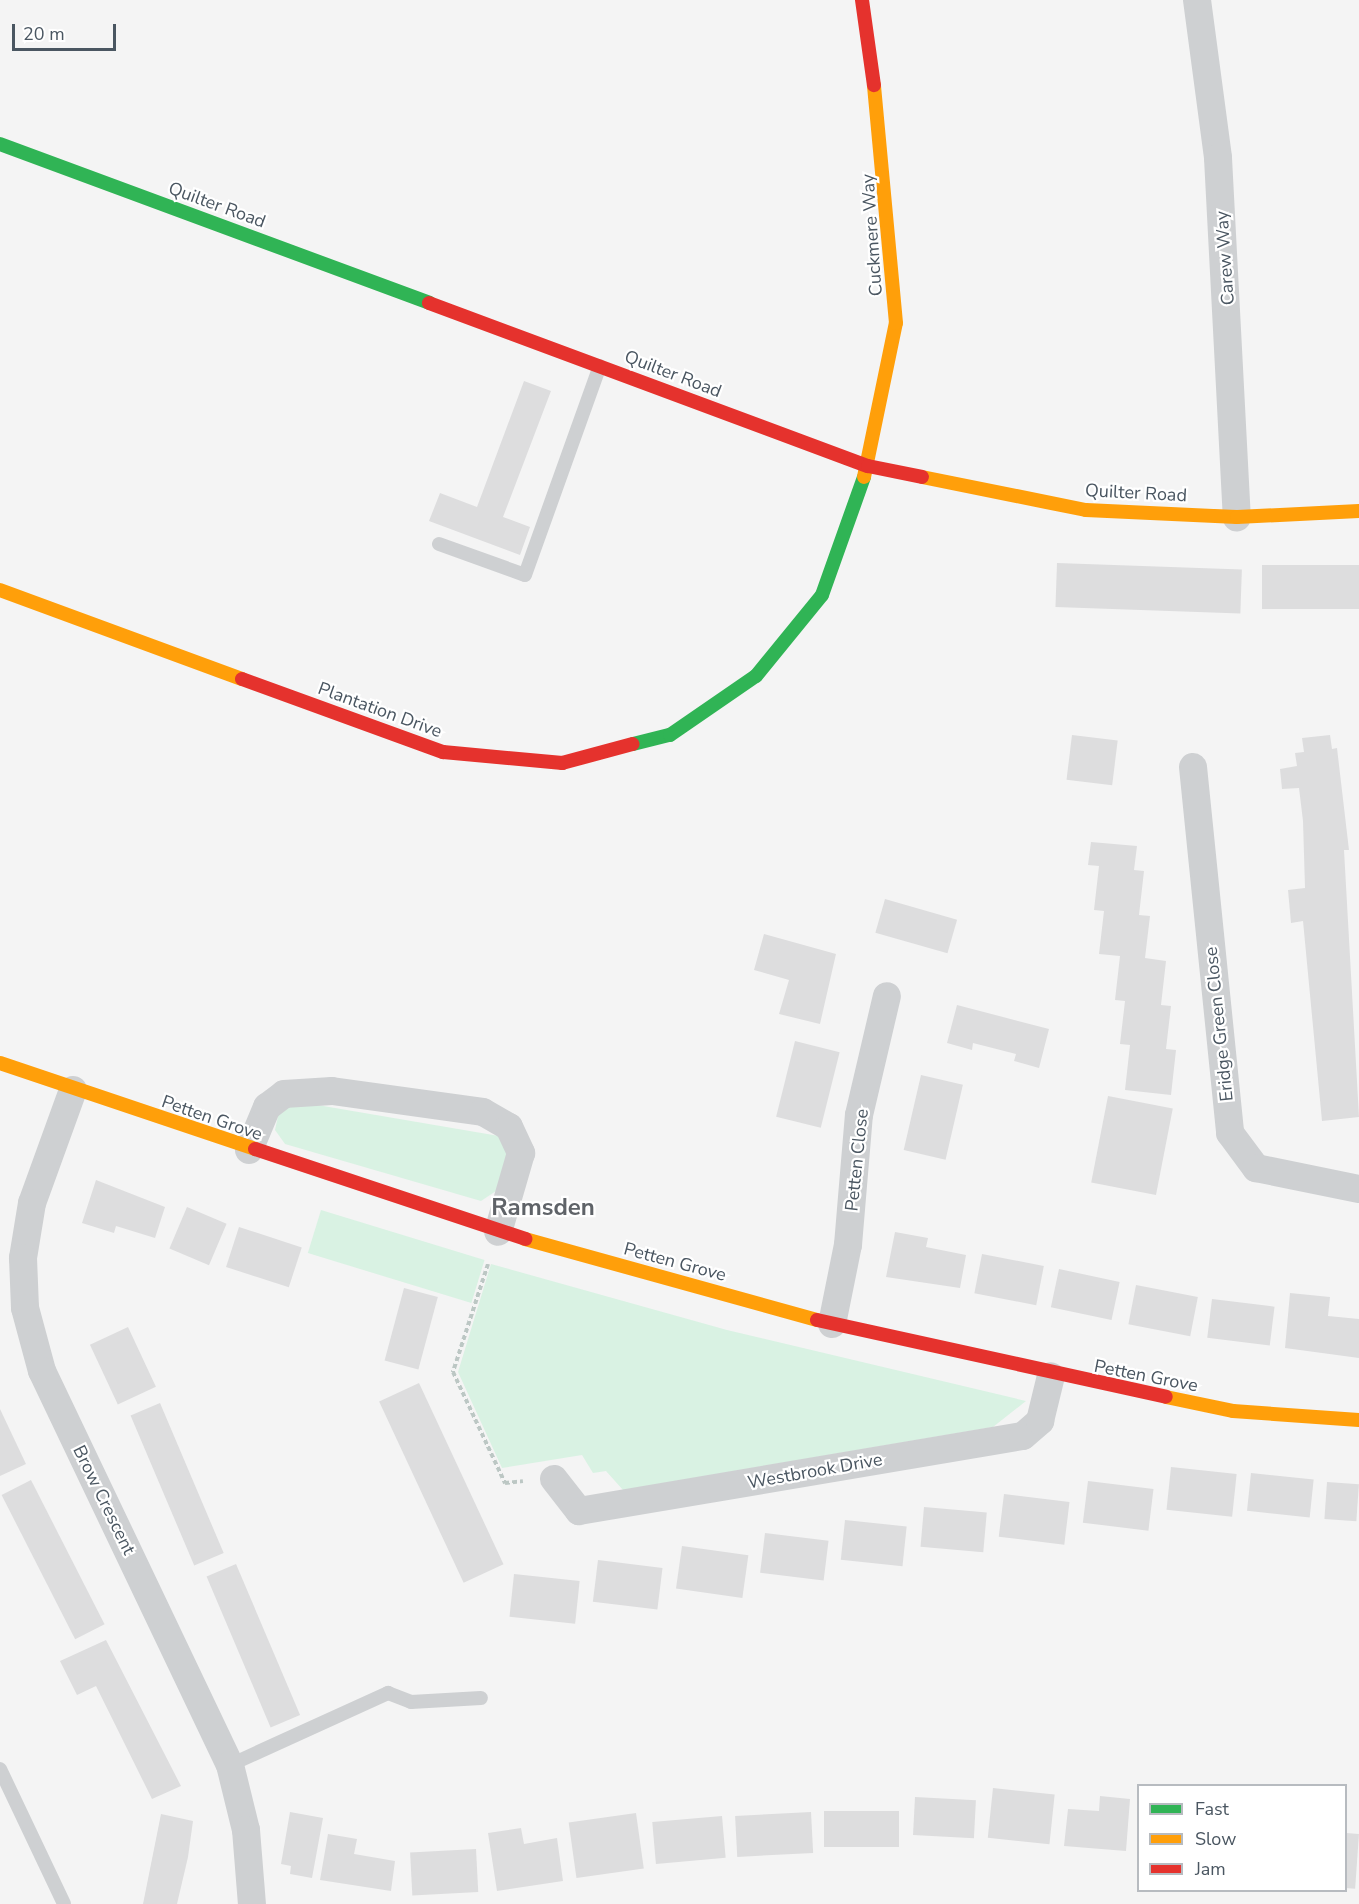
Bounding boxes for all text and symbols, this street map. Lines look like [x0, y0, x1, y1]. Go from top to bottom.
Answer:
scale bar [15, 12, 118, 50]
text: 20 m [23, 22, 65, 46]
street label: Cuckmere Way [857, 173, 887, 297]
street label: Quilter Road [165, 177, 269, 233]
street label: Carew Way [1211, 210, 1239, 306]
street label: Quilter Road [622, 346, 724, 402]
street label: Quilter Road [1085, 480, 1187, 506]
street label: Plantation Drive [315, 678, 445, 742]
street label: Eridge Green Close [1200, 946, 1238, 1102]
street label: Petten Grove [159, 1091, 265, 1145]
street label: Petten Close [841, 1108, 873, 1212]
district label: Ramsden [491, 1194, 595, 1222]
street label: Petten Grove [621, 1238, 729, 1286]
street label: Petten Grove [1092, 1355, 1200, 1397]
street label: Brow Crescent [68, 1442, 140, 1558]
street label: Westbrook Drive [746, 1449, 884, 1493]
legend [1137, 1784, 1347, 1892]
text: Fast [1195, 1797, 1229, 1821]
text: Slow [1195, 1827, 1236, 1851]
text: Jam [1195, 1857, 1226, 1881]

